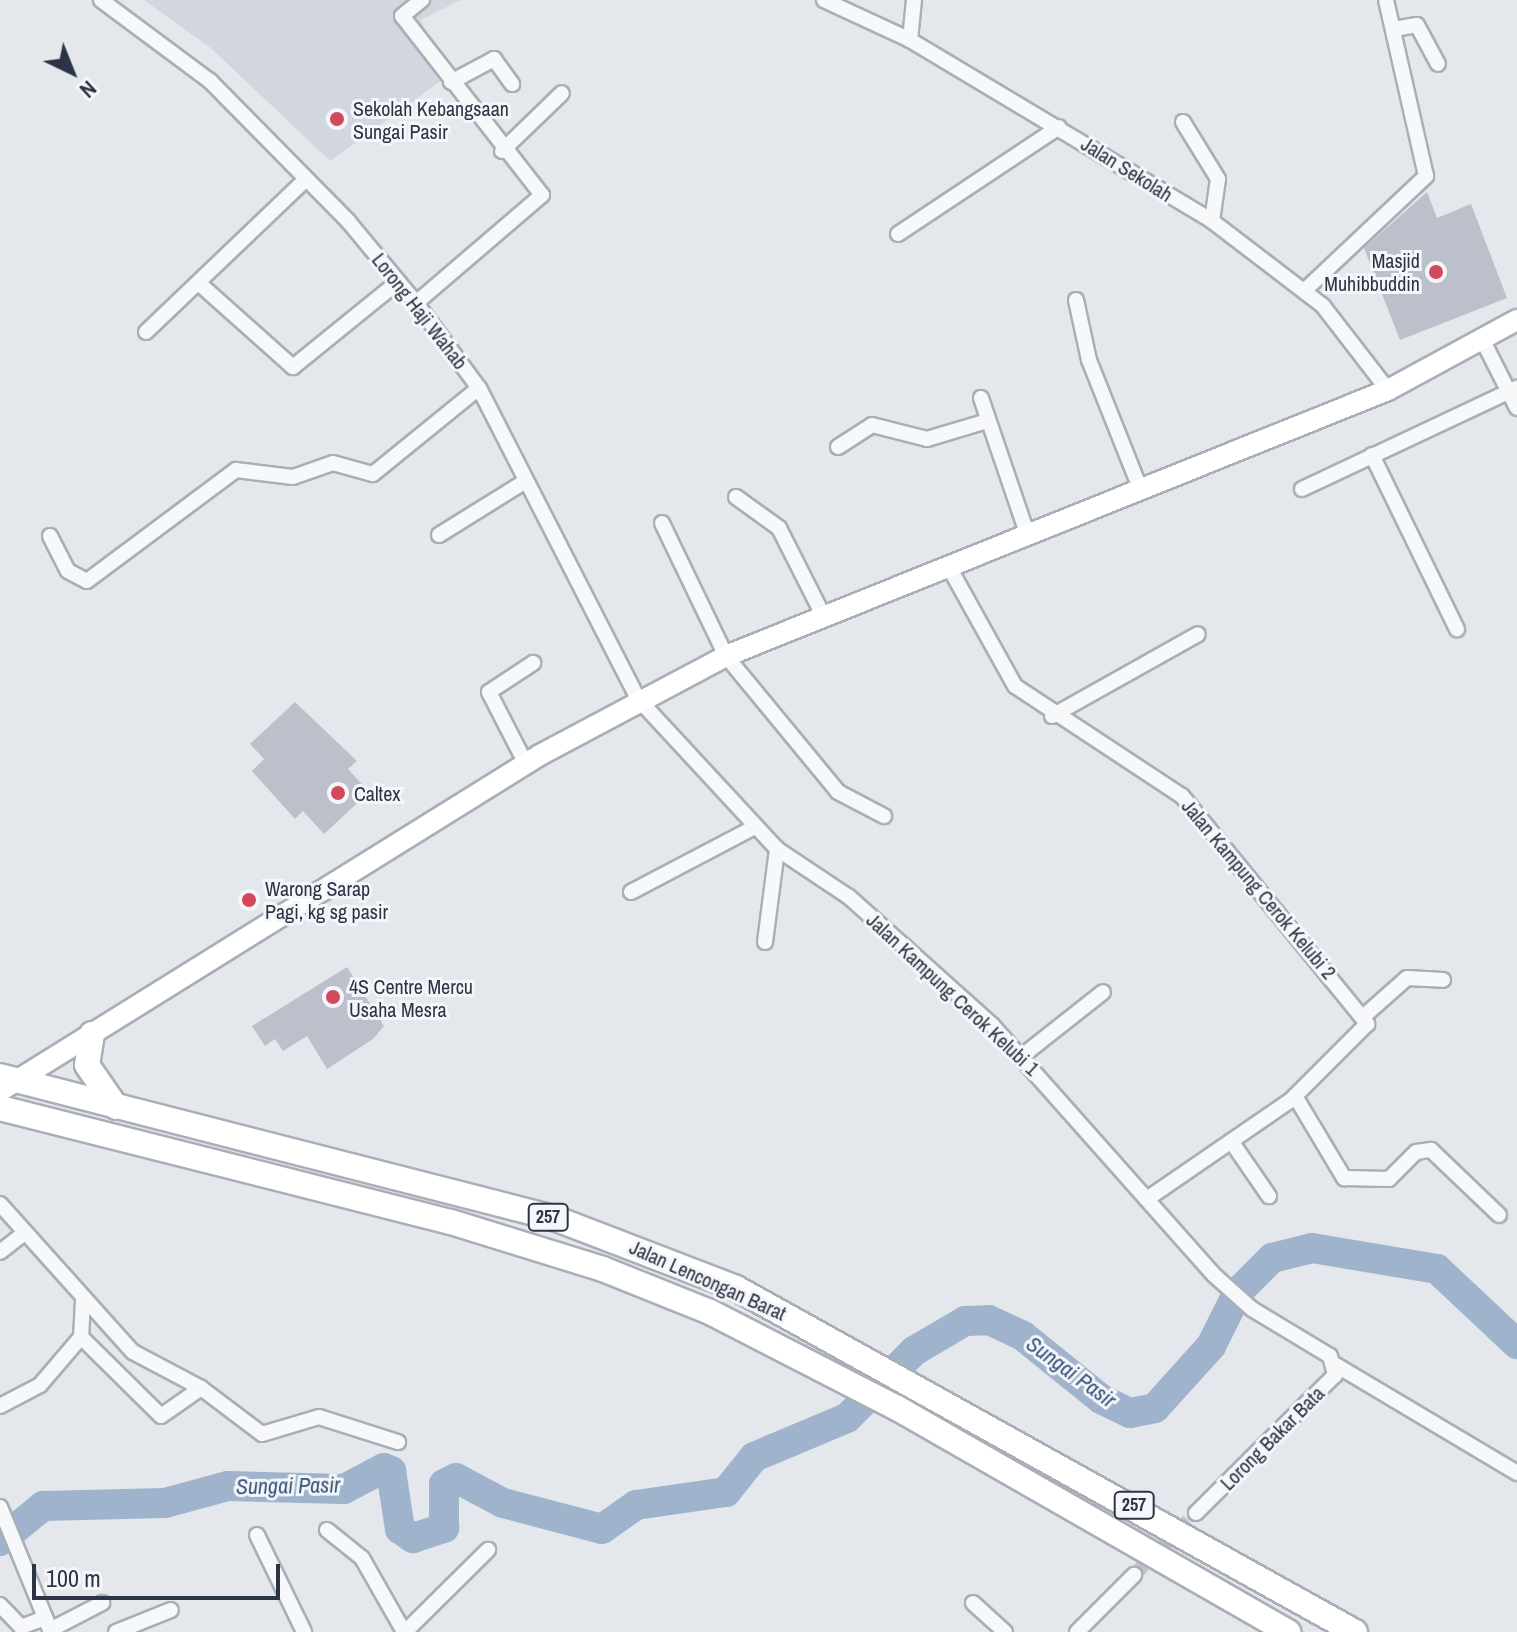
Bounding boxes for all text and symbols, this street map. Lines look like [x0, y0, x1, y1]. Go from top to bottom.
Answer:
north arrow [32, 32, 112, 112]
text: N [73, 74, 103, 105]
place label: Sekolah Kebangsaan Sungai Pasir [353, 96, 509, 143]
marker: Sekolah Kebangsaan Sungai Pasir [328, 110, 346, 128]
street label: Jalan Sekolah [1077, 132, 1177, 206]
street label: Lorong Haji Wahab [367, 248, 473, 374]
place label: Masjid Muhibbuddin [1324, 248, 1420, 295]
marker: Masjid Muhibbuddin [1427, 263, 1445, 281]
place label: Caltex [354, 781, 400, 805]
marker: Caltex [329, 784, 347, 802]
street label: Jalan Kampung Cerok Kelubi 2 [1177, 794, 1341, 984]
place label: Warong Sarap Pagi, kg sg pasir [265, 876, 388, 923]
marker: Warong Sarap Pagi, kg sg pasir [240, 891, 258, 909]
street label: Jalan Kampung Cerok Kelubi 1 [862, 908, 1044, 1080]
place label: 4S Centre Mercu Usaha Mesra [349, 974, 473, 1021]
marker: 4S Centre Mercu Usaha Mesra [324, 988, 342, 1006]
road number: 257 [526, 1203, 570, 1231]
street label: Jalan Lencongan Barat [626, 1235, 790, 1325]
water label: Sungai Pasir [1021, 1331, 1121, 1413]
street label: Lorong Bakar Bata [1215, 1381, 1329, 1495]
water label: Sungai Pasir [236, 1472, 340, 1500]
road number: 257 [1112, 1491, 1156, 1519]
scale bar [36, 1548, 284, 1598]
text: 100 m [46, 1562, 101, 1594]

